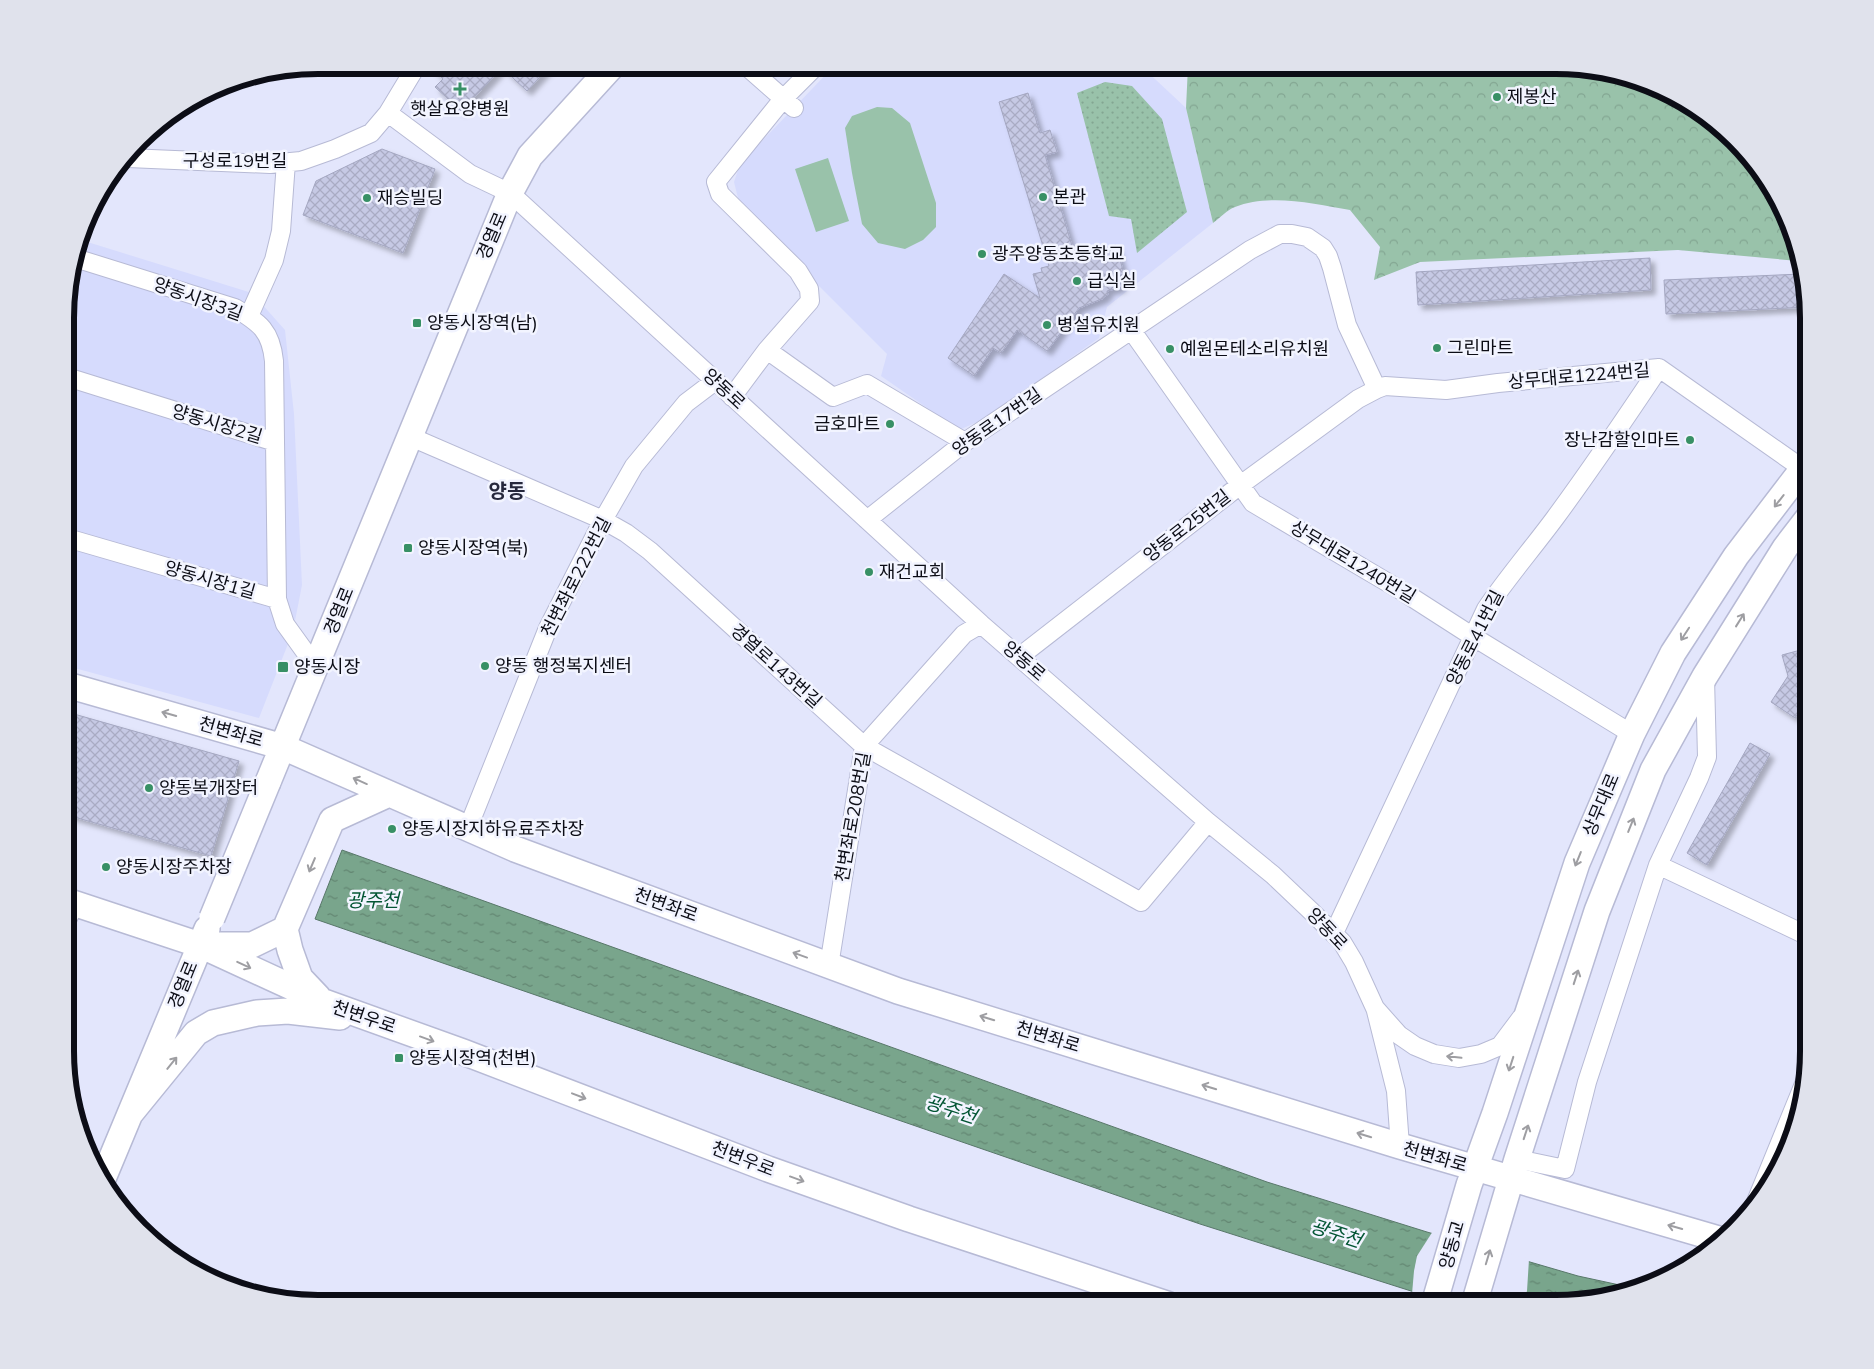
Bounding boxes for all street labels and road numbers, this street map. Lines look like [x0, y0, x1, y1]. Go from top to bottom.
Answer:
street label: 구성로19번길 [183, 149, 287, 172]
street label: 경열로 [471, 208, 512, 263]
street label: 양동시장3길 [150, 272, 246, 325]
street label: 상무대로1224번길 [1507, 358, 1651, 393]
street label: 양동로 [698, 363, 750, 414]
street label: 양동로17번길 [947, 382, 1046, 461]
street label: 양동시장2길 [169, 399, 265, 448]
street label: 양동로25번길 [1138, 484, 1235, 567]
street label: 천변좌로222번길 [535, 513, 616, 641]
street label: 상무대로1240번길 [1286, 515, 1420, 608]
street label: 양동시장1길 [162, 556, 258, 603]
street label: 경열로 [319, 583, 359, 638]
street label: 양동로41번길 [1441, 586, 1509, 690]
street label: 경열로143번길 [726, 619, 827, 713]
street label: 양동로 [998, 636, 1051, 686]
street label: 천변좌로 [196, 711, 266, 752]
street label: 천변좌로208번길 [830, 750, 875, 884]
street label: 상무대로 [1577, 770, 1624, 840]
street label: 천변좌로 [631, 882, 701, 927]
street label: 양동로 [1302, 903, 1353, 955]
street label: 경열로 [163, 957, 203, 1012]
street label: 천변우로 [329, 995, 399, 1038]
street label: 천변좌로 [1013, 1016, 1083, 1057]
street label: 천변우로 [708, 1136, 778, 1181]
street label: 천변좌로 [1400, 1136, 1470, 1177]
street label: 양동교 [1434, 1218, 1469, 1272]

